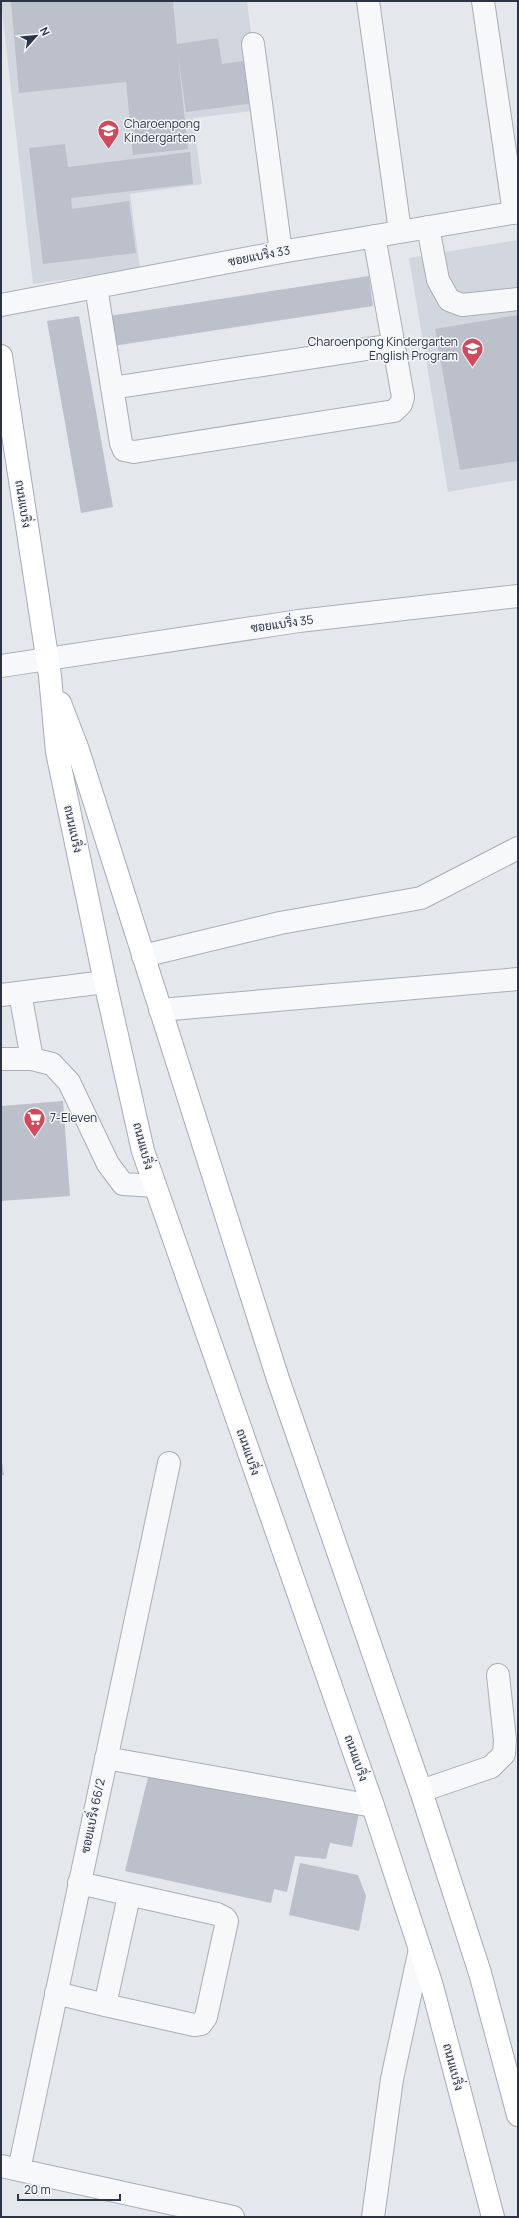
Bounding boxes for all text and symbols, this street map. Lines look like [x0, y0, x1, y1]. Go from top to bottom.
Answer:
north arrow [16, 16, 56, 56]
text: N [37, 24, 54, 38]
place label: Charoenpong Kindergarten [124, 115, 200, 146]
school or university icon: Charoenpong Kindergarten [95, 118, 121, 151]
street label: ซอยแบริ่ง 33 [226, 240, 291, 270]
place label: Charoenpong Kindergarten English Program [308, 333, 458, 364]
school or university icon: Charoenpong Kindergarten English Program [460, 336, 486, 369]
street label: ถนนแบริ่ง [11, 479, 37, 529]
street label: ซอยแบริ่ง 35 [249, 609, 314, 636]
street label: ถนนแบริ่ง [60, 803, 88, 854]
supermarket icon: 7-Eleven [22, 1105, 48, 1138]
place label: 7-Eleven [50, 1109, 97, 1126]
street label: ถนนแบริ่ง [129, 1120, 159, 1171]
street label: ถนนแบริ่ง [233, 1426, 266, 1477]
street label: ถนนแบริ่ง [341, 1732, 374, 1783]
street label: ซอยแบริ่ง 66/2 [75, 1776, 109, 1855]
street label: ถนนแบริ่ง [439, 2041, 469, 2092]
scale bar [18, 2176, 120, 2202]
text: 20 m [24, 2181, 51, 2198]

